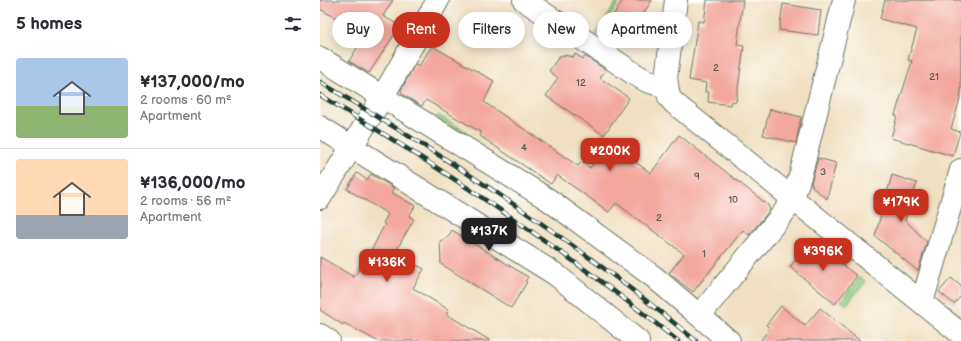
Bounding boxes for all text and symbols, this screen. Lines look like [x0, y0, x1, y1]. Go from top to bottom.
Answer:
chip: Buy [332, 12, 384, 48]
chip: Rent [392, 12, 450, 48]
chip: Filters [458, 12, 525, 48]
chip: New [533, 12, 589, 48]
chip: Apartment [597, 12, 692, 48]
icon: filters [282, 13, 304, 35]
text: 5 homes [16, 14, 82, 34]
house number: 2 [713, 62, 719, 74]
house number: 21 [929, 71, 939, 83]
text: ¥137,000/mo [140, 72, 245, 92]
icon: home [48, 74, 96, 122]
house number: 12 [576, 77, 586, 89]
text: 2 rooms · 60 m² [140, 92, 232, 108]
text: Apartment [140, 108, 201, 124]
pin: ¥200K [582, 138, 638, 172]
house number: 4 [521, 142, 527, 154]
text: ¥200K [590, 143, 630, 159]
house number: 3 [820, 166, 826, 178]
house number: 9 [694, 170, 700, 182]
text: ¥136,000/mo [140, 173, 246, 193]
icon: home [48, 175, 96, 223]
pin: ¥179K [873, 189, 929, 223]
text: 2 rooms · 56 m² [140, 193, 231, 209]
house number: 10 [728, 194, 738, 206]
text: ¥179K [882, 194, 920, 210]
text: Apartment [140, 209, 201, 225]
house number: 2 [656, 212, 662, 224]
pin: ¥137K [461, 218, 517, 252]
text: ¥137K [470, 223, 508, 239]
pin: ¥396K [795, 238, 851, 272]
text: ¥396K [803, 243, 843, 259]
house number: 1 [702, 248, 706, 260]
pin: ¥136K [359, 249, 415, 283]
text: ¥136K [368, 254, 406, 270]

